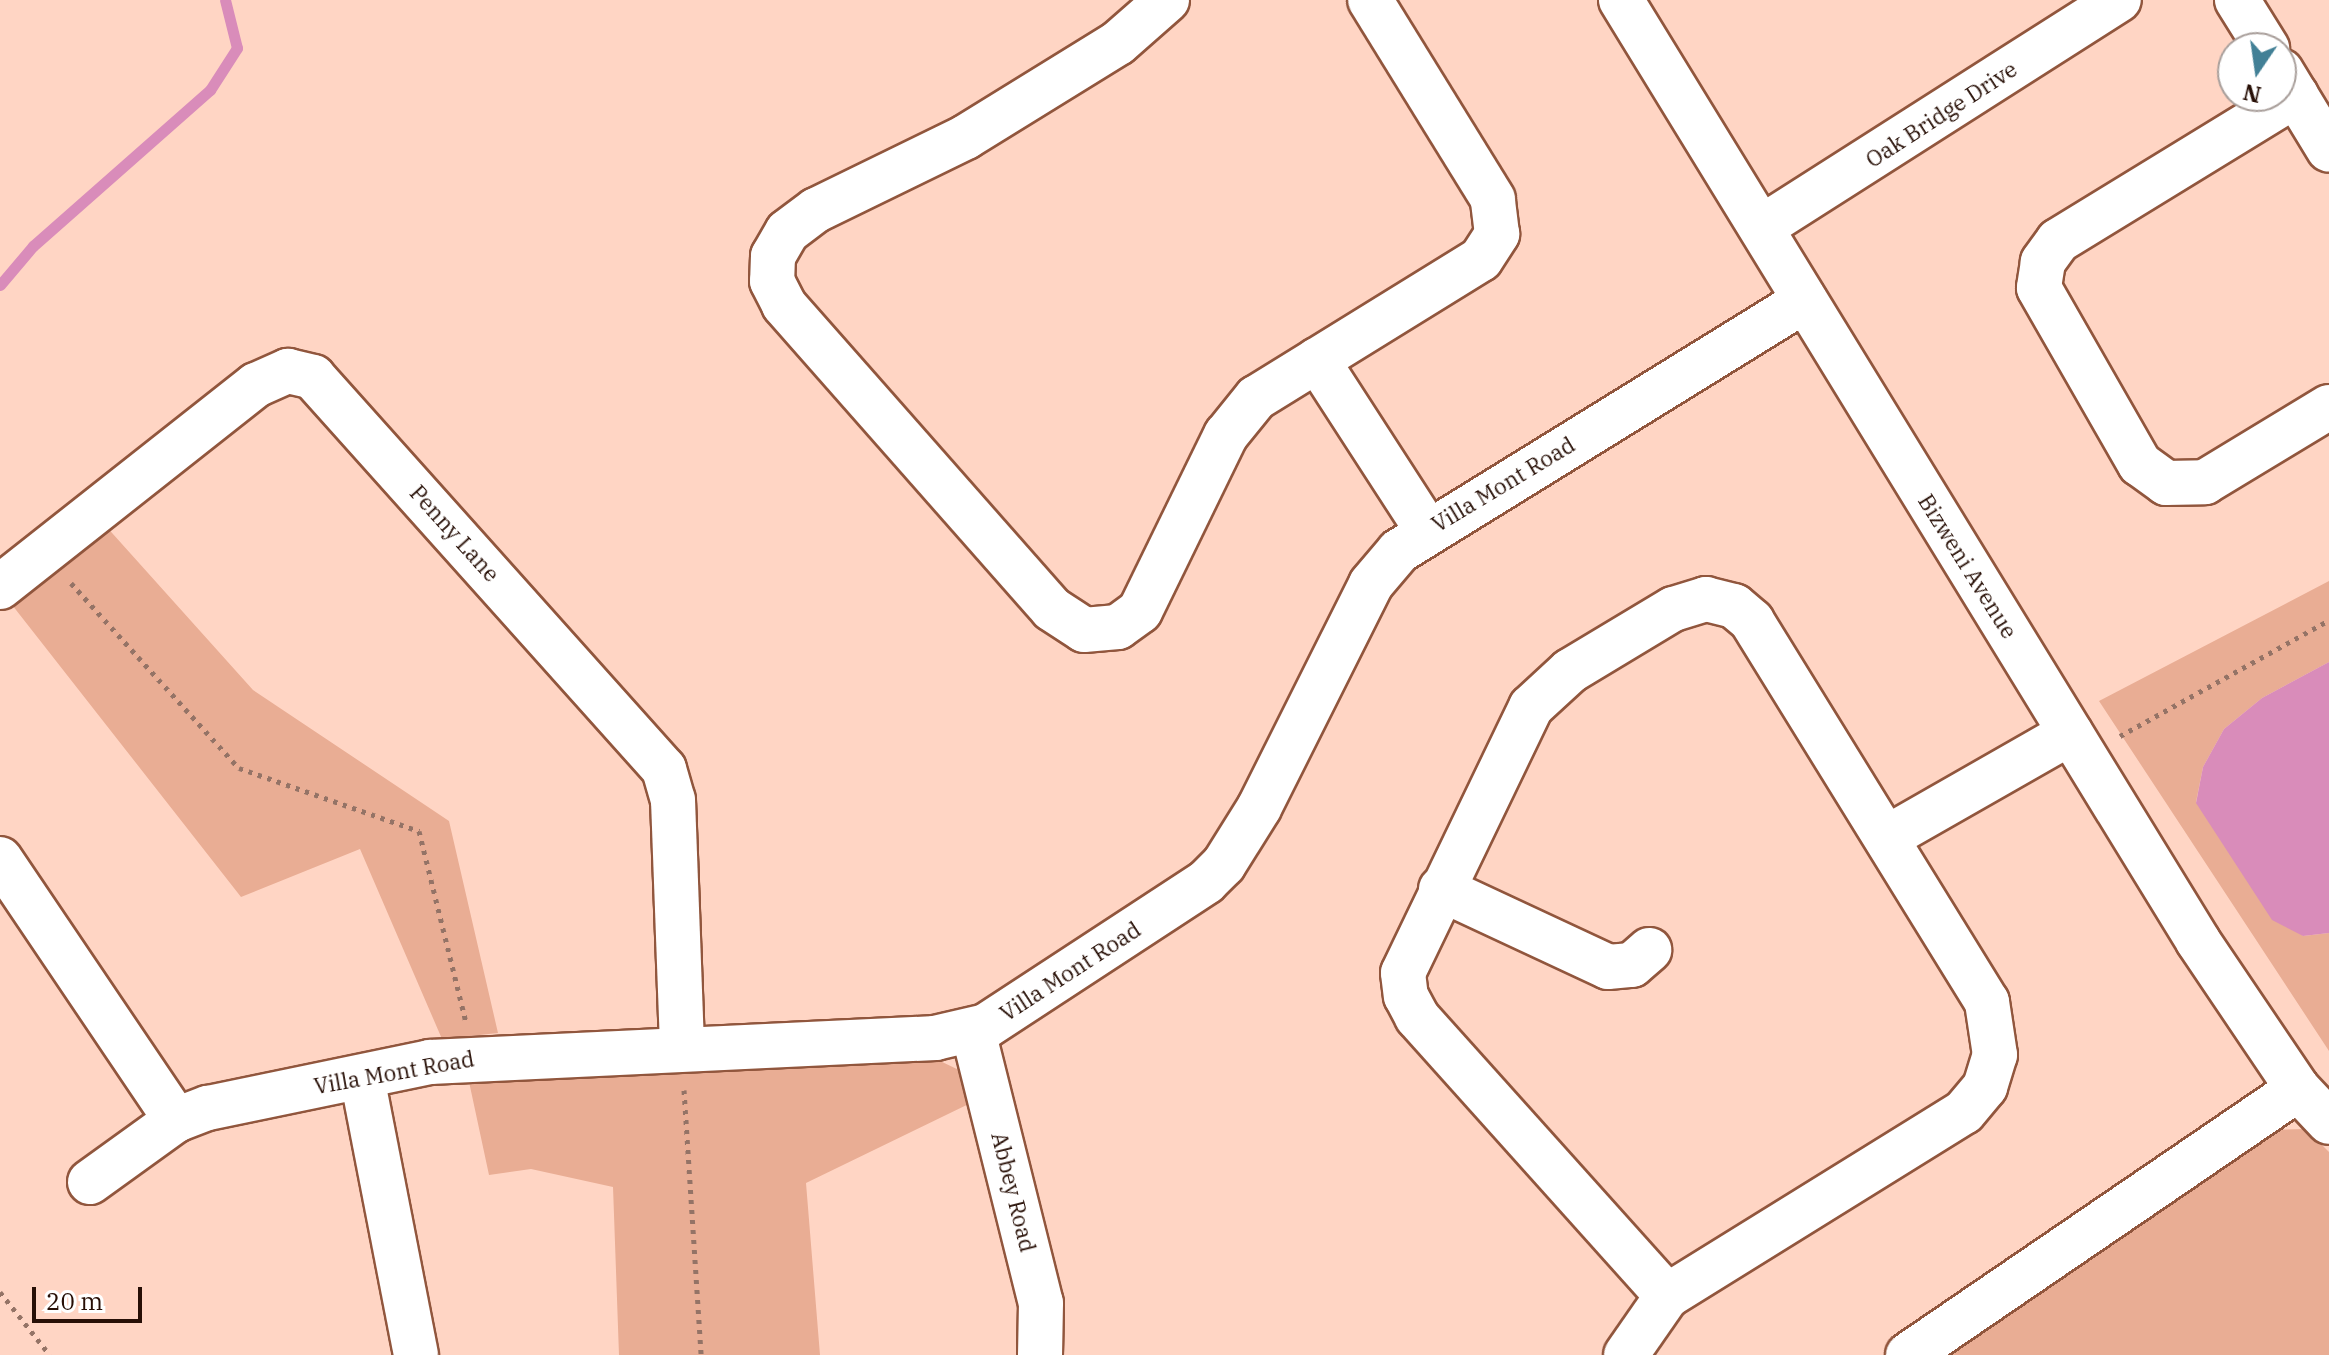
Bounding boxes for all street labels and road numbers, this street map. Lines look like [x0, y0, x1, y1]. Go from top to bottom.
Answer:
street label: Oak Bridge Drive [1861, 55, 2021, 173]
street label: Villa Mont Road [1427, 431, 1579, 537]
street label: Penny Lane [405, 479, 505, 587]
street label: Bizweni Avenue [1913, 489, 2023, 643]
street label: Villa Mont Road [995, 916, 1145, 1026]
street label: Villa Mont Road [312, 1045, 476, 1099]
street label: Abbey Road [986, 1129, 1042, 1255]

